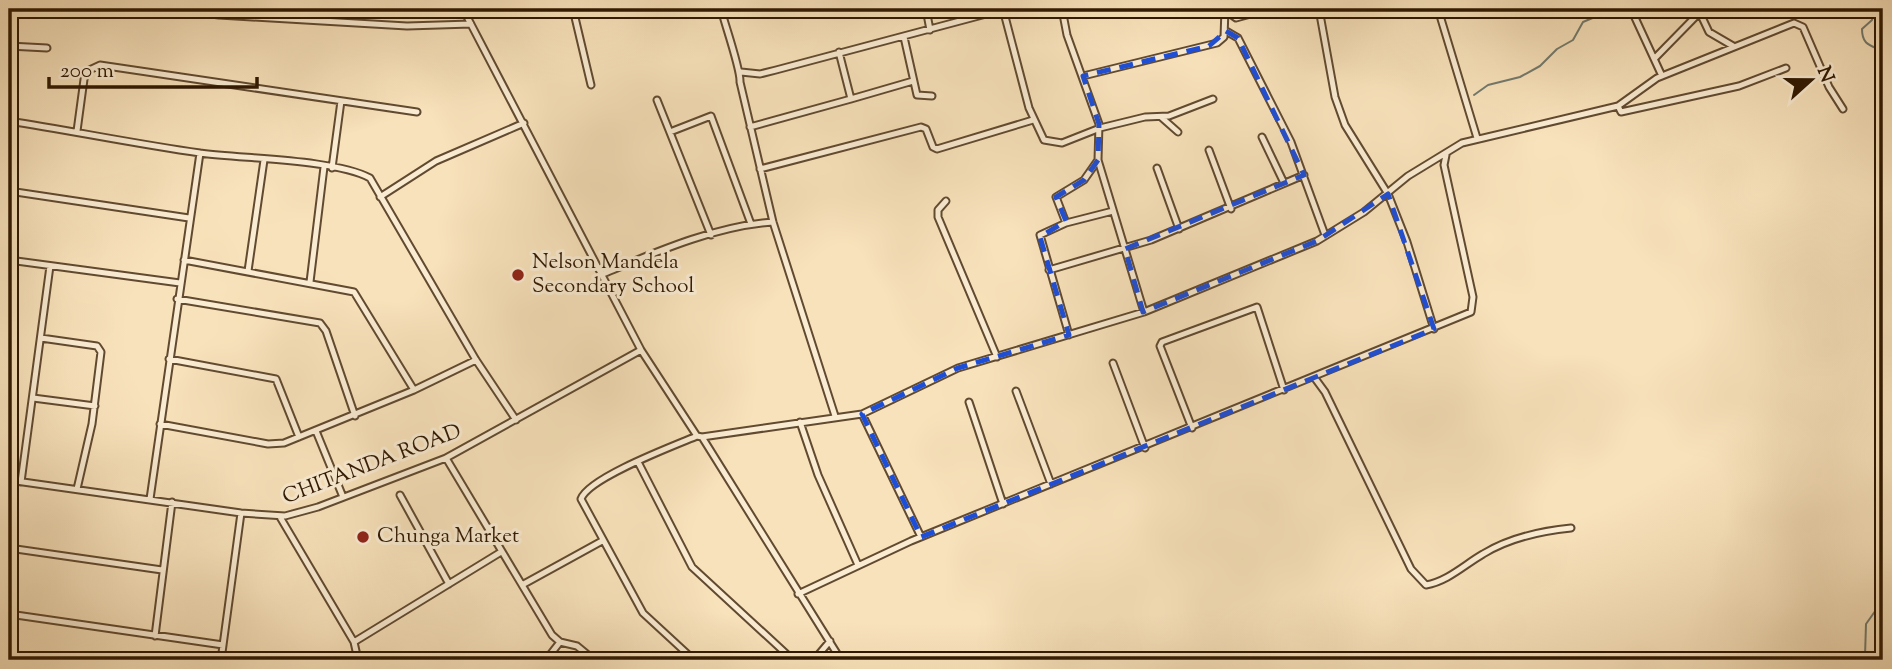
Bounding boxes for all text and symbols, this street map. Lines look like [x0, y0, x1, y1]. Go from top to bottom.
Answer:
scale bar [49, 46, 257, 90]
north arrow [1776, 46, 1846, 116]
text: 200 m [60, 57, 114, 87]
text: N [1809, 63, 1840, 87]
place label: Nelson Mandela Secondary School [532, 248, 694, 302]
marker: Nelson Mandela Secondary School [510, 267, 526, 283]
street label: CHITANDA ROAD [278, 417, 466, 513]
place label: Chunga Market [377, 522, 519, 552]
marker: Chunga Market [355, 529, 371, 545]

